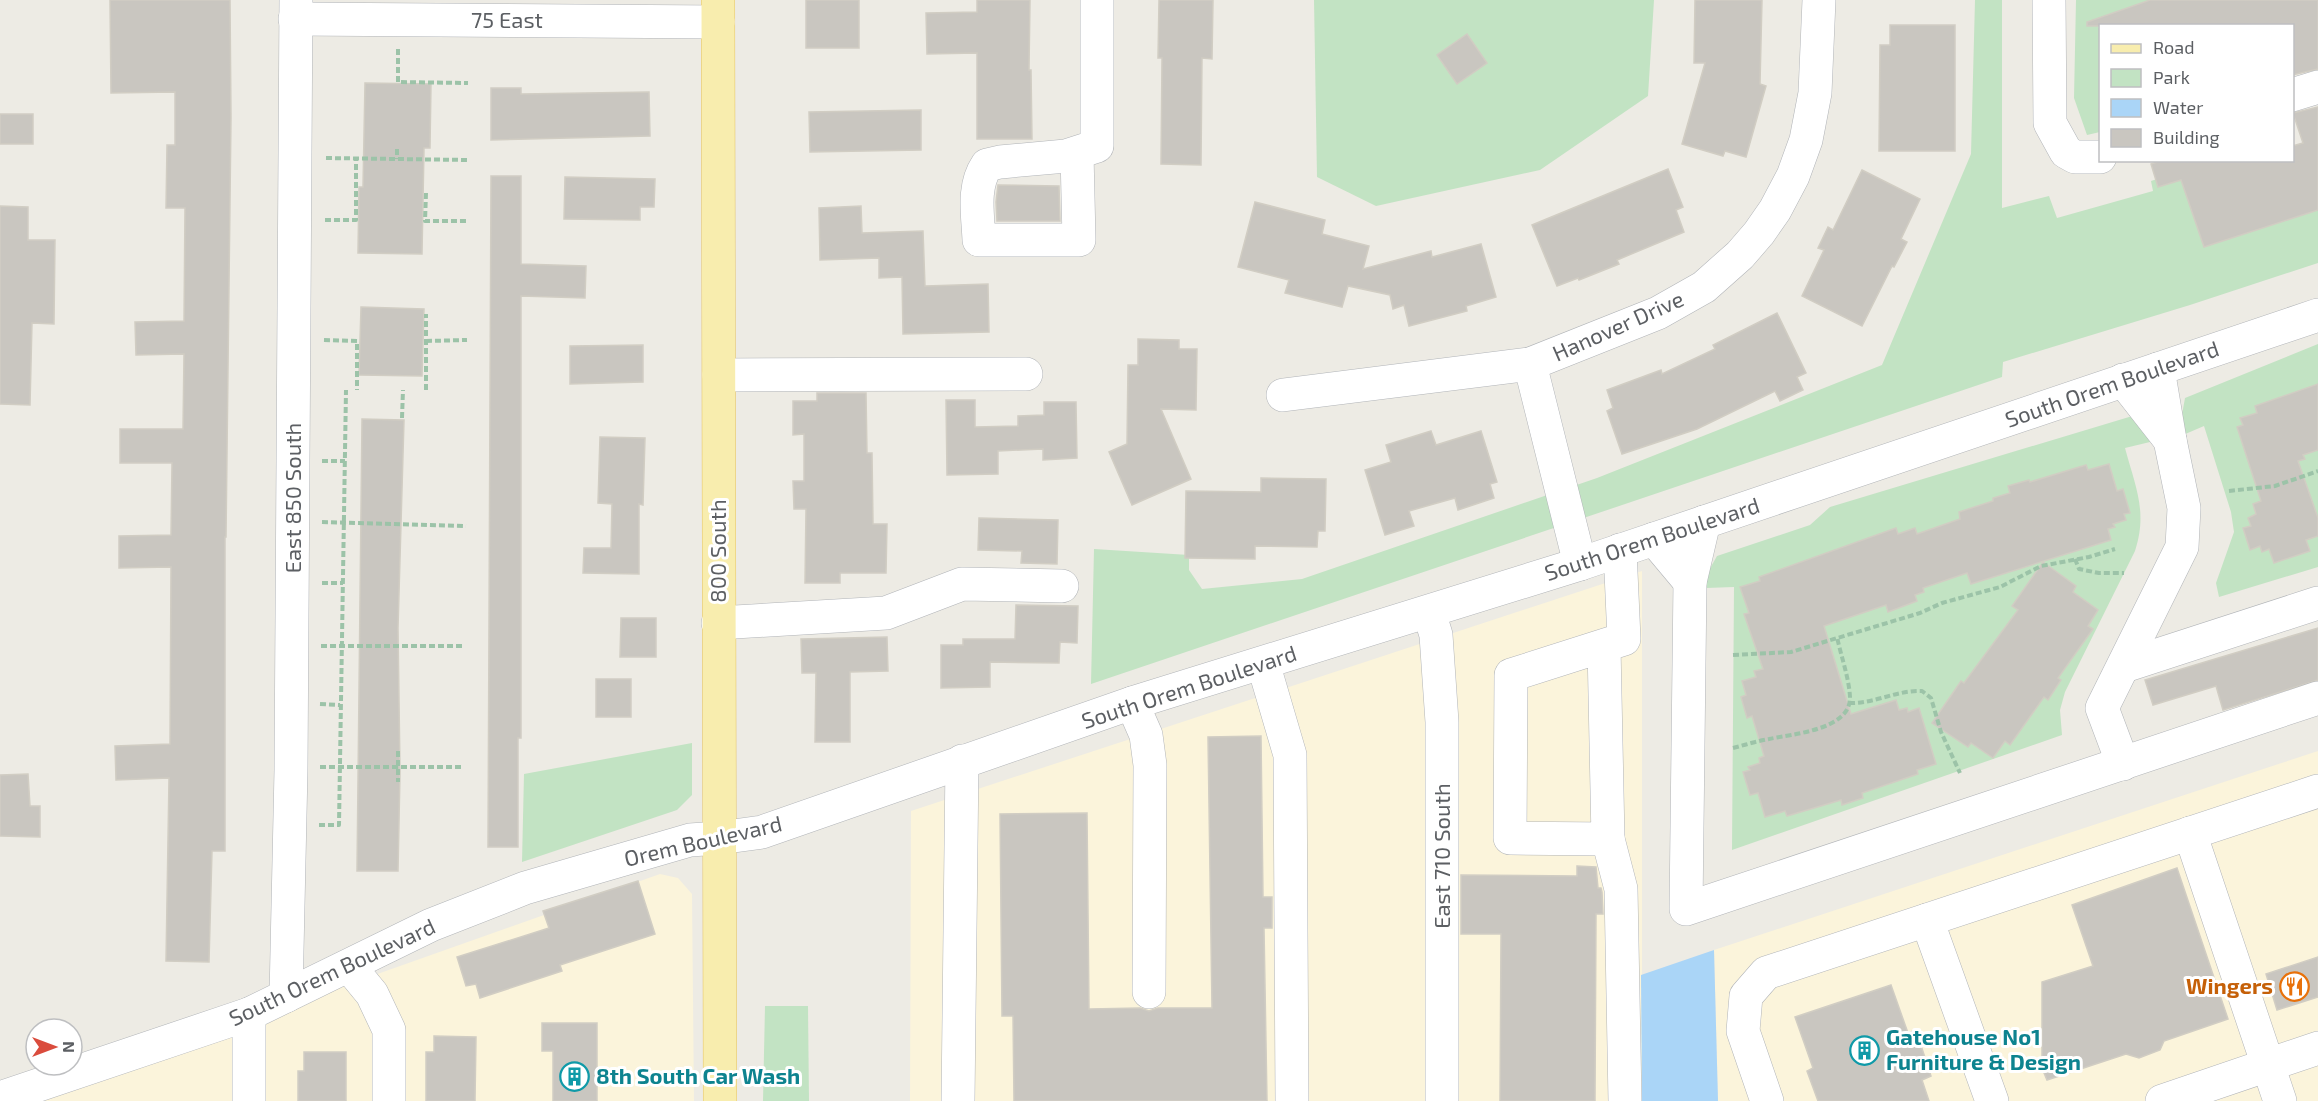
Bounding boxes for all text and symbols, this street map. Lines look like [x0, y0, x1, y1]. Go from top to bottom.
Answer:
street label: 75 East [471, 6, 543, 32]
legend [2099, 24, 2294, 162]
text: Road [2153, 36, 2194, 58]
text: Park [2153, 66, 2190, 88]
text: Water [2153, 96, 2203, 118]
text: Building [2153, 126, 2220, 148]
street label: Hanover Drive [1548, 285, 1687, 366]
street label: South Orem Boulevard [2001, 334, 2222, 432]
street label: East 850 South [279, 423, 305, 573]
street label: South Orem Boulevard [1541, 491, 1762, 585]
street label: 800 South [704, 499, 730, 603]
street label: South Orem Boulevard [1078, 639, 1299, 733]
street label: East 710 South [1428, 783, 1454, 929]
street label: Orem Boulevard [621, 809, 784, 871]
street label: South Orem Boulevard [224, 912, 439, 1030]
restaurant icon: Wingers [2278, 970, 2310, 1002]
place label: Wingers [2186, 972, 2273, 998]
north arrow [24, 1017, 84, 1077]
place label: Gatehouse No1 Furniture & Design [1886, 1023, 2081, 1074]
building icon: Gatehouse No1 Furniture & Design [1849, 1034, 1881, 1066]
text: N [60, 1041, 79, 1053]
building icon: 8th South Car Wash [559, 1060, 591, 1092]
place label: 8th South Car Wash [596, 1062, 800, 1088]

